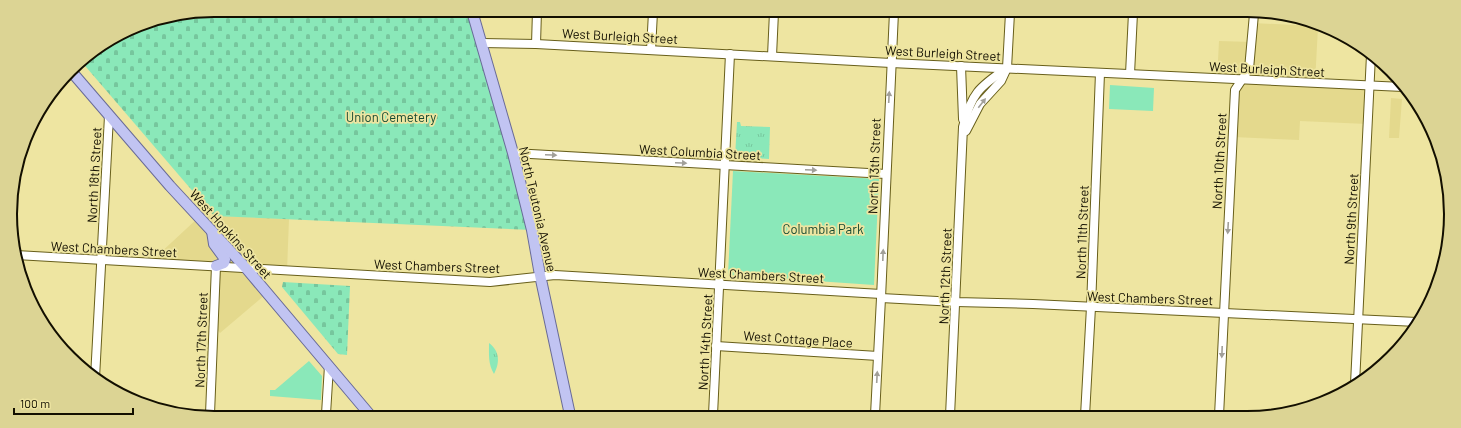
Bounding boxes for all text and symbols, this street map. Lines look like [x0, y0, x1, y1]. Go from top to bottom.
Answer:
street label: West Burleigh Street [562, 25, 678, 47]
street label: West Burleigh Street [885, 42, 1001, 64]
street label: West Burleigh Street [1209, 58, 1325, 80]
one-way arrow [886, 91, 893, 103]
one-way arrow [978, 98, 986, 109]
park label: Union Cemetery [346, 109, 436, 125]
street label: North 10th Street [1208, 112, 1230, 210]
street label: North 13th Street [864, 118, 884, 214]
street label: North 18th Street [83, 127, 105, 223]
street label: West Columbia Street [639, 141, 761, 163]
street label: North Teutonia Avenue [516, 145, 560, 273]
one-way arrow [545, 152, 558, 158]
one-way arrow [675, 159, 687, 166]
one-way arrow [805, 166, 817, 173]
street label: North 9th Street [1341, 173, 1361, 265]
street label: North 11th Street [1072, 185, 1092, 279]
street label: West Hopkins Street [187, 186, 275, 282]
park label: Columbia Park [783, 221, 864, 237]
one-way arrow [1225, 222, 1231, 235]
street label: North 12th Street [935, 228, 955, 324]
street label: West Chambers Street [50, 238, 178, 260]
one-way arrow [880, 248, 886, 261]
street label: West Chambers Street [374, 256, 500, 276]
street label: West Chambers Street [697, 264, 825, 286]
street label: West Chambers Street [1087, 288, 1213, 308]
street label: North 17th Street [191, 292, 211, 388]
street label: North 14th Street [694, 293, 716, 391]
street label: West Cottage Place [743, 327, 853, 351]
one-way arrow [1219, 346, 1225, 359]
one-way arrow [873, 371, 880, 383]
scale bar [14, 390, 133, 416]
text: 100 m [20, 396, 50, 410]

